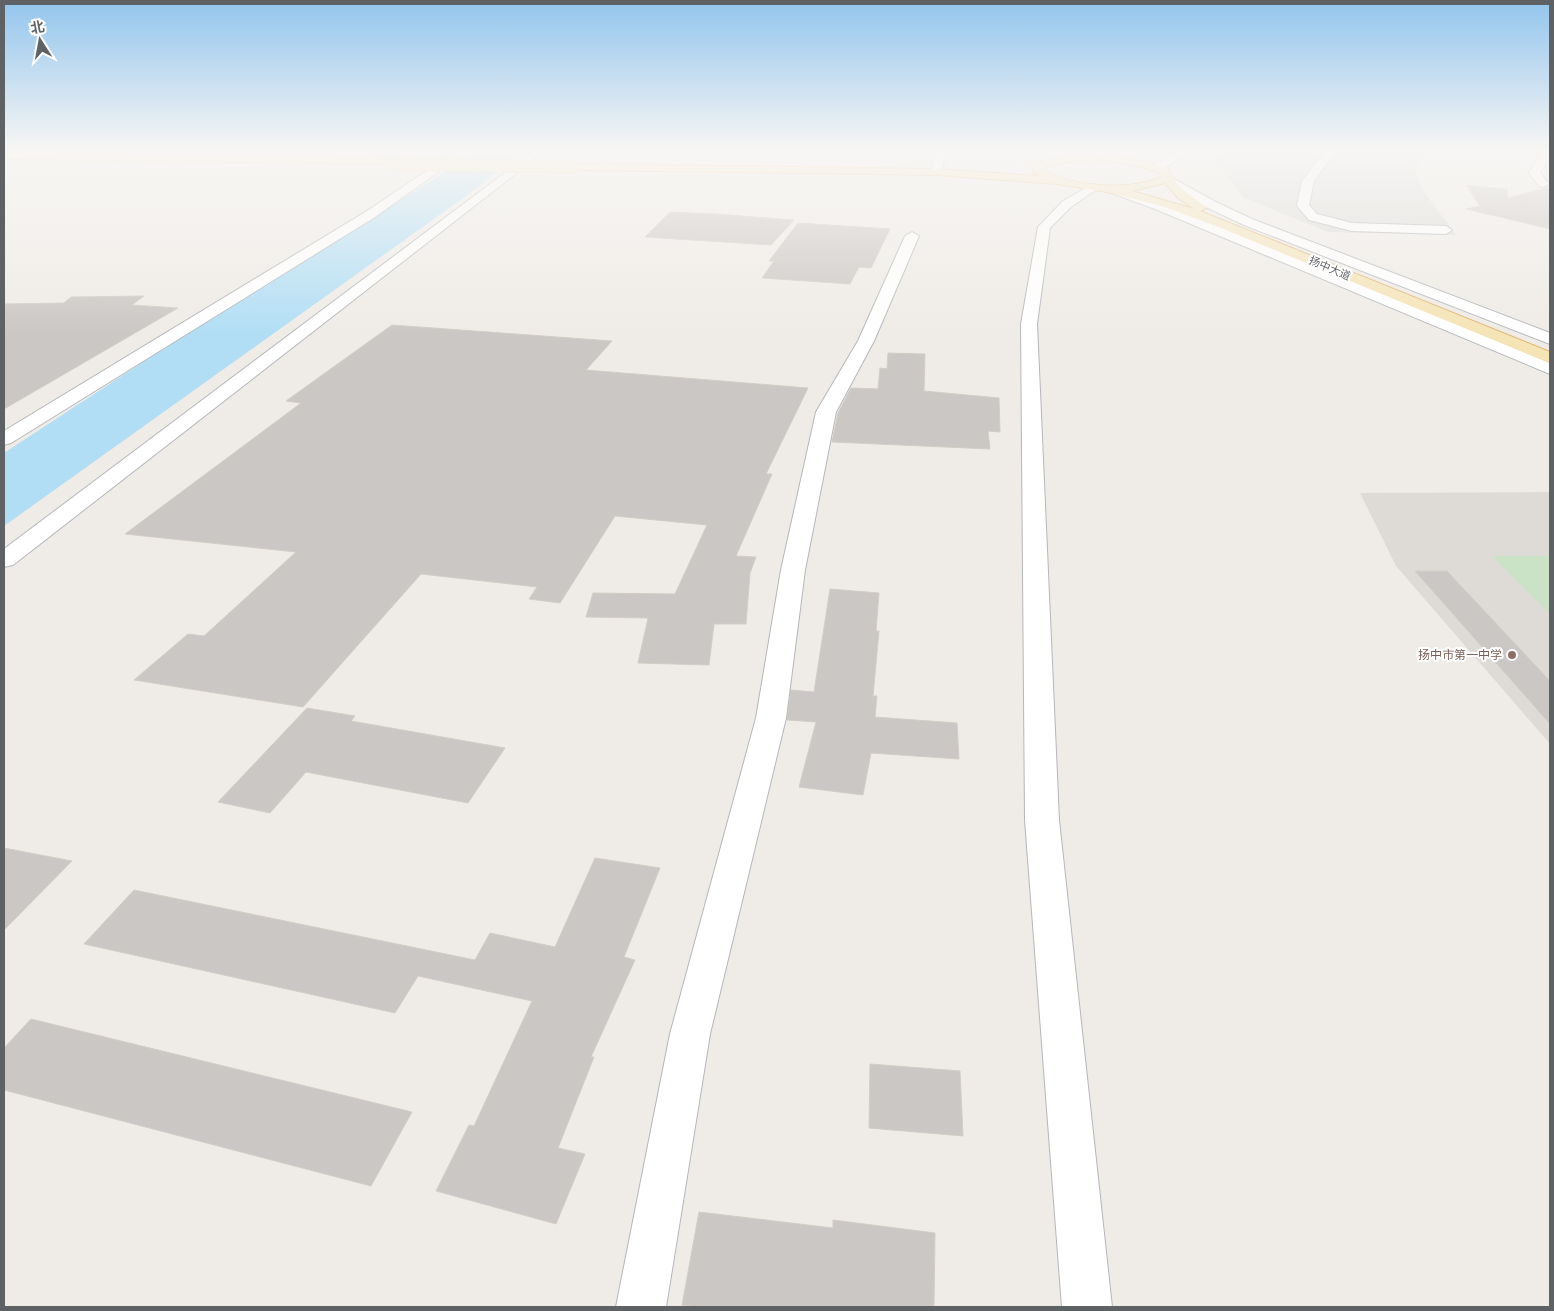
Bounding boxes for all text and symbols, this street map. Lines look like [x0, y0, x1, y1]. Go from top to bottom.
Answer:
north arrow [15, 15, 65, 65]
text: 北 [29, 17, 46, 38]
street label: 扬中大道 [1307, 253, 1353, 284]
place label: 扬中市第一中学 [1418, 647, 1502, 663]
marker: 扬中市第一中学 [1506, 649, 1518, 661]

